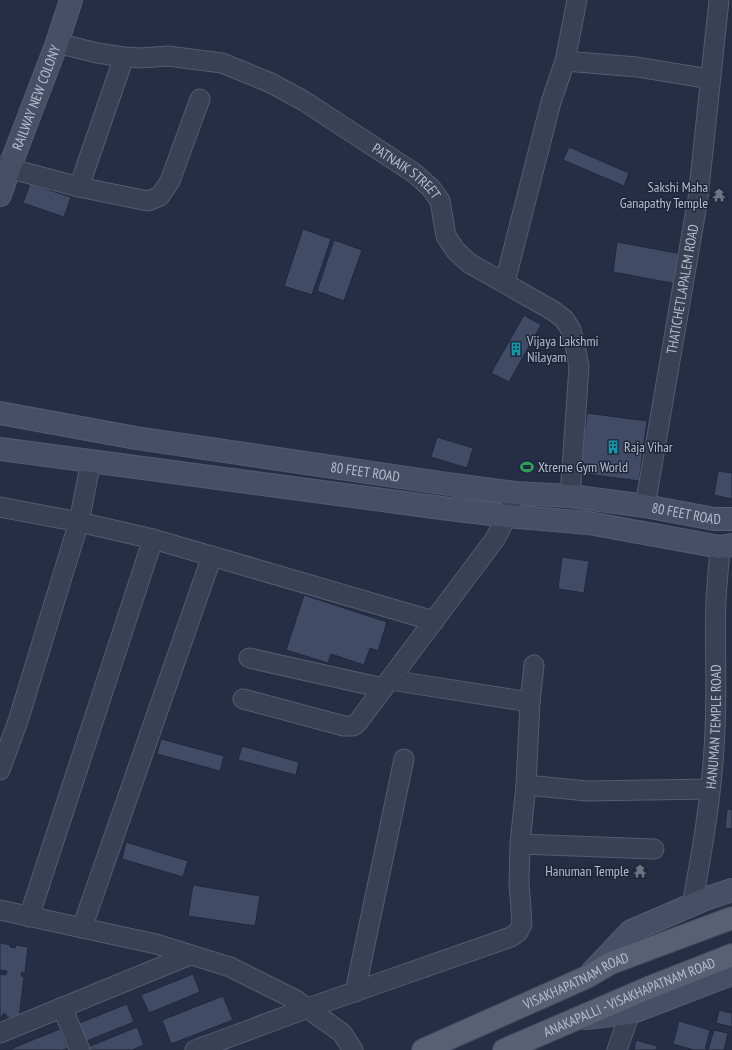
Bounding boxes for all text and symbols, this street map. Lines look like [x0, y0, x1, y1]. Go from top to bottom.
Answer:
street label: RAILWAY NEW COLONY [8, 42, 65, 153]
street label: PATNAIK STREET [369, 139, 445, 203]
place label: Sakshi Maha Ganapathy Temple [620, 178, 708, 212]
temple icon: Sakshi Maha Ganapathy Temple [711, 187, 727, 203]
street label: THATICHETLAPALEM ROAD [662, 223, 702, 356]
place label: Vijaya Lakshmi Nilayam [526, 332, 599, 366]
building icon: Vijaya Lakshmi Nilayam [508, 341, 524, 357]
place label: Raja Vihar [624, 438, 673, 456]
building icon: Raja Vihar [605, 439, 621, 455]
street label: 80 FEET ROAD [329, 458, 401, 486]
place label: Xtreme Gym World [538, 458, 628, 476]
sports icon: Xtreme Gym World [519, 459, 535, 475]
street label: 80 FEET ROAD [650, 498, 721, 528]
street label: HANUMAN TEMPLE ROAD [702, 664, 725, 790]
place label: Hanuman Temple [545, 862, 629, 880]
temple icon: Hanuman Temple [632, 863, 648, 879]
street label: VISAKHAPATNAM ROAD [519, 948, 631, 1014]
street label: ANAKAPALLI - VISAKHAPATNAM ROAD [541, 953, 718, 1041]

